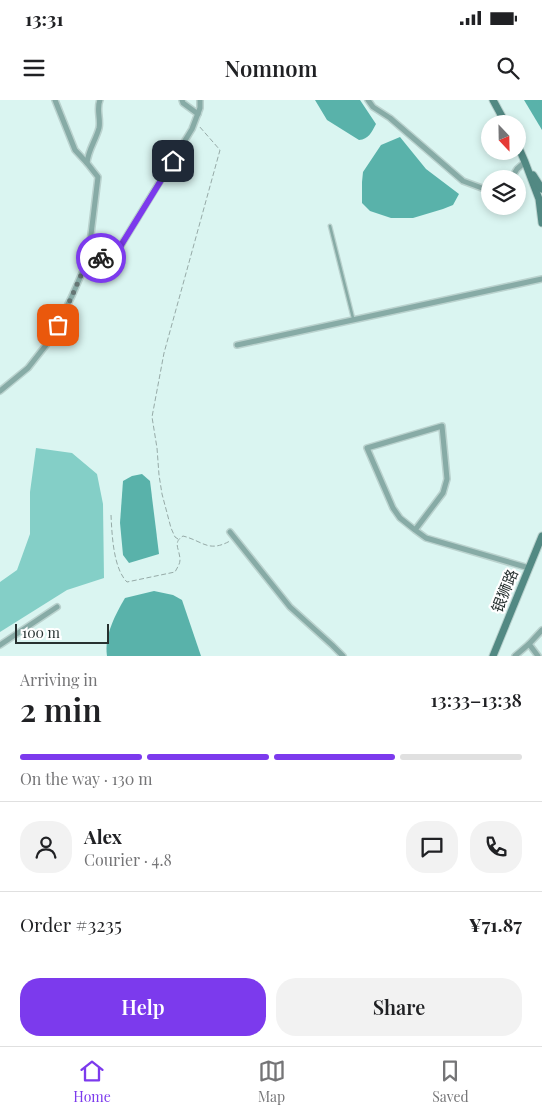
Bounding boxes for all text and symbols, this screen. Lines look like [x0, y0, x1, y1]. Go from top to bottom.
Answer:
text: 13:31 [25, 5, 63, 31]
text: Nomnom [225, 53, 317, 83]
icon: menu [20, 54, 48, 82]
icon: search [494, 54, 522, 82]
north arrow [481, 115, 526, 160]
map controls [481, 115, 526, 215]
pin [152, 140, 194, 182]
icon: home [159, 147, 187, 175]
button: layers [481, 170, 526, 215]
courier [76, 233, 126, 283]
icon: bike [87, 244, 115, 272]
pin [37, 304, 79, 346]
icon: bag [44, 311, 72, 339]
street label: 银狮路 [486, 566, 522, 615]
scale bar [15, 621, 109, 644]
text: 100 m [22, 623, 60, 642]
text: Arriving in [20, 669, 98, 690]
text: 13:33–13:38 [431, 686, 522, 712]
text: 2 min [20, 687, 102, 730]
text: On the way · 130 m [20, 768, 153, 789]
button: person [20, 821, 72, 873]
button: chat [406, 821, 458, 873]
button: phone [470, 821, 522, 873]
text: Alex [84, 823, 122, 849]
text: Courier · 4.8 [84, 849, 172, 870]
text: Order #3235 [20, 911, 122, 937]
text: ¥71.87 [469, 911, 522, 937]
button: Help [20, 978, 266, 1036]
button: Share [276, 978, 522, 1036]
tab: Home [73, 1057, 111, 1106]
tab: Map [258, 1057, 286, 1106]
tab: Saved [432, 1057, 469, 1106]

